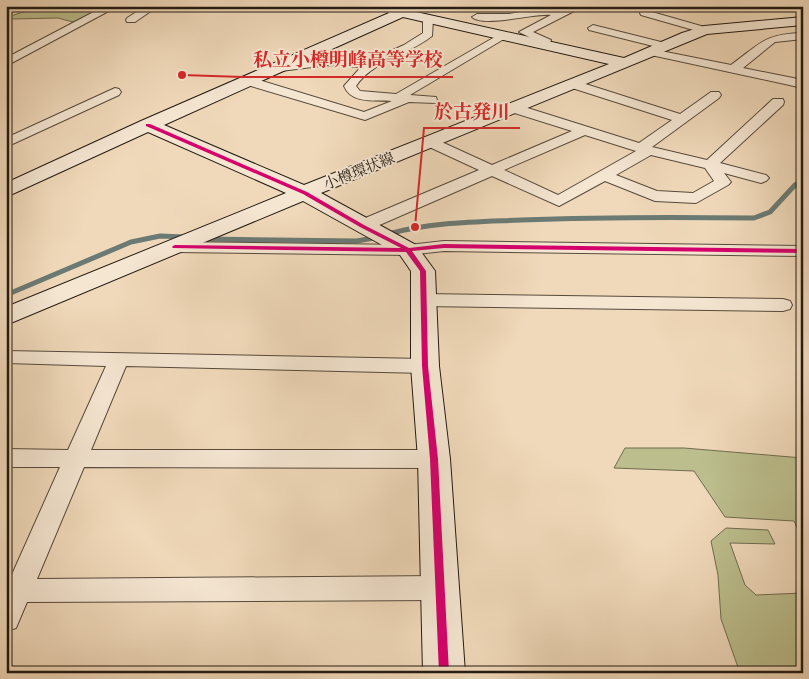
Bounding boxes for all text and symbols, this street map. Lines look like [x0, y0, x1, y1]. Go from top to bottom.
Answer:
callout: 私立小樽明峰高等学校 [243, 43, 453, 77]
text: 私立小樽明峰高等学校 [253, 47, 443, 73]
callout: 於古発川 [424, 94, 520, 128]
text: 於古発川 [434, 99, 510, 125]
street label: 小樽環状線 [320, 148, 398, 194]

